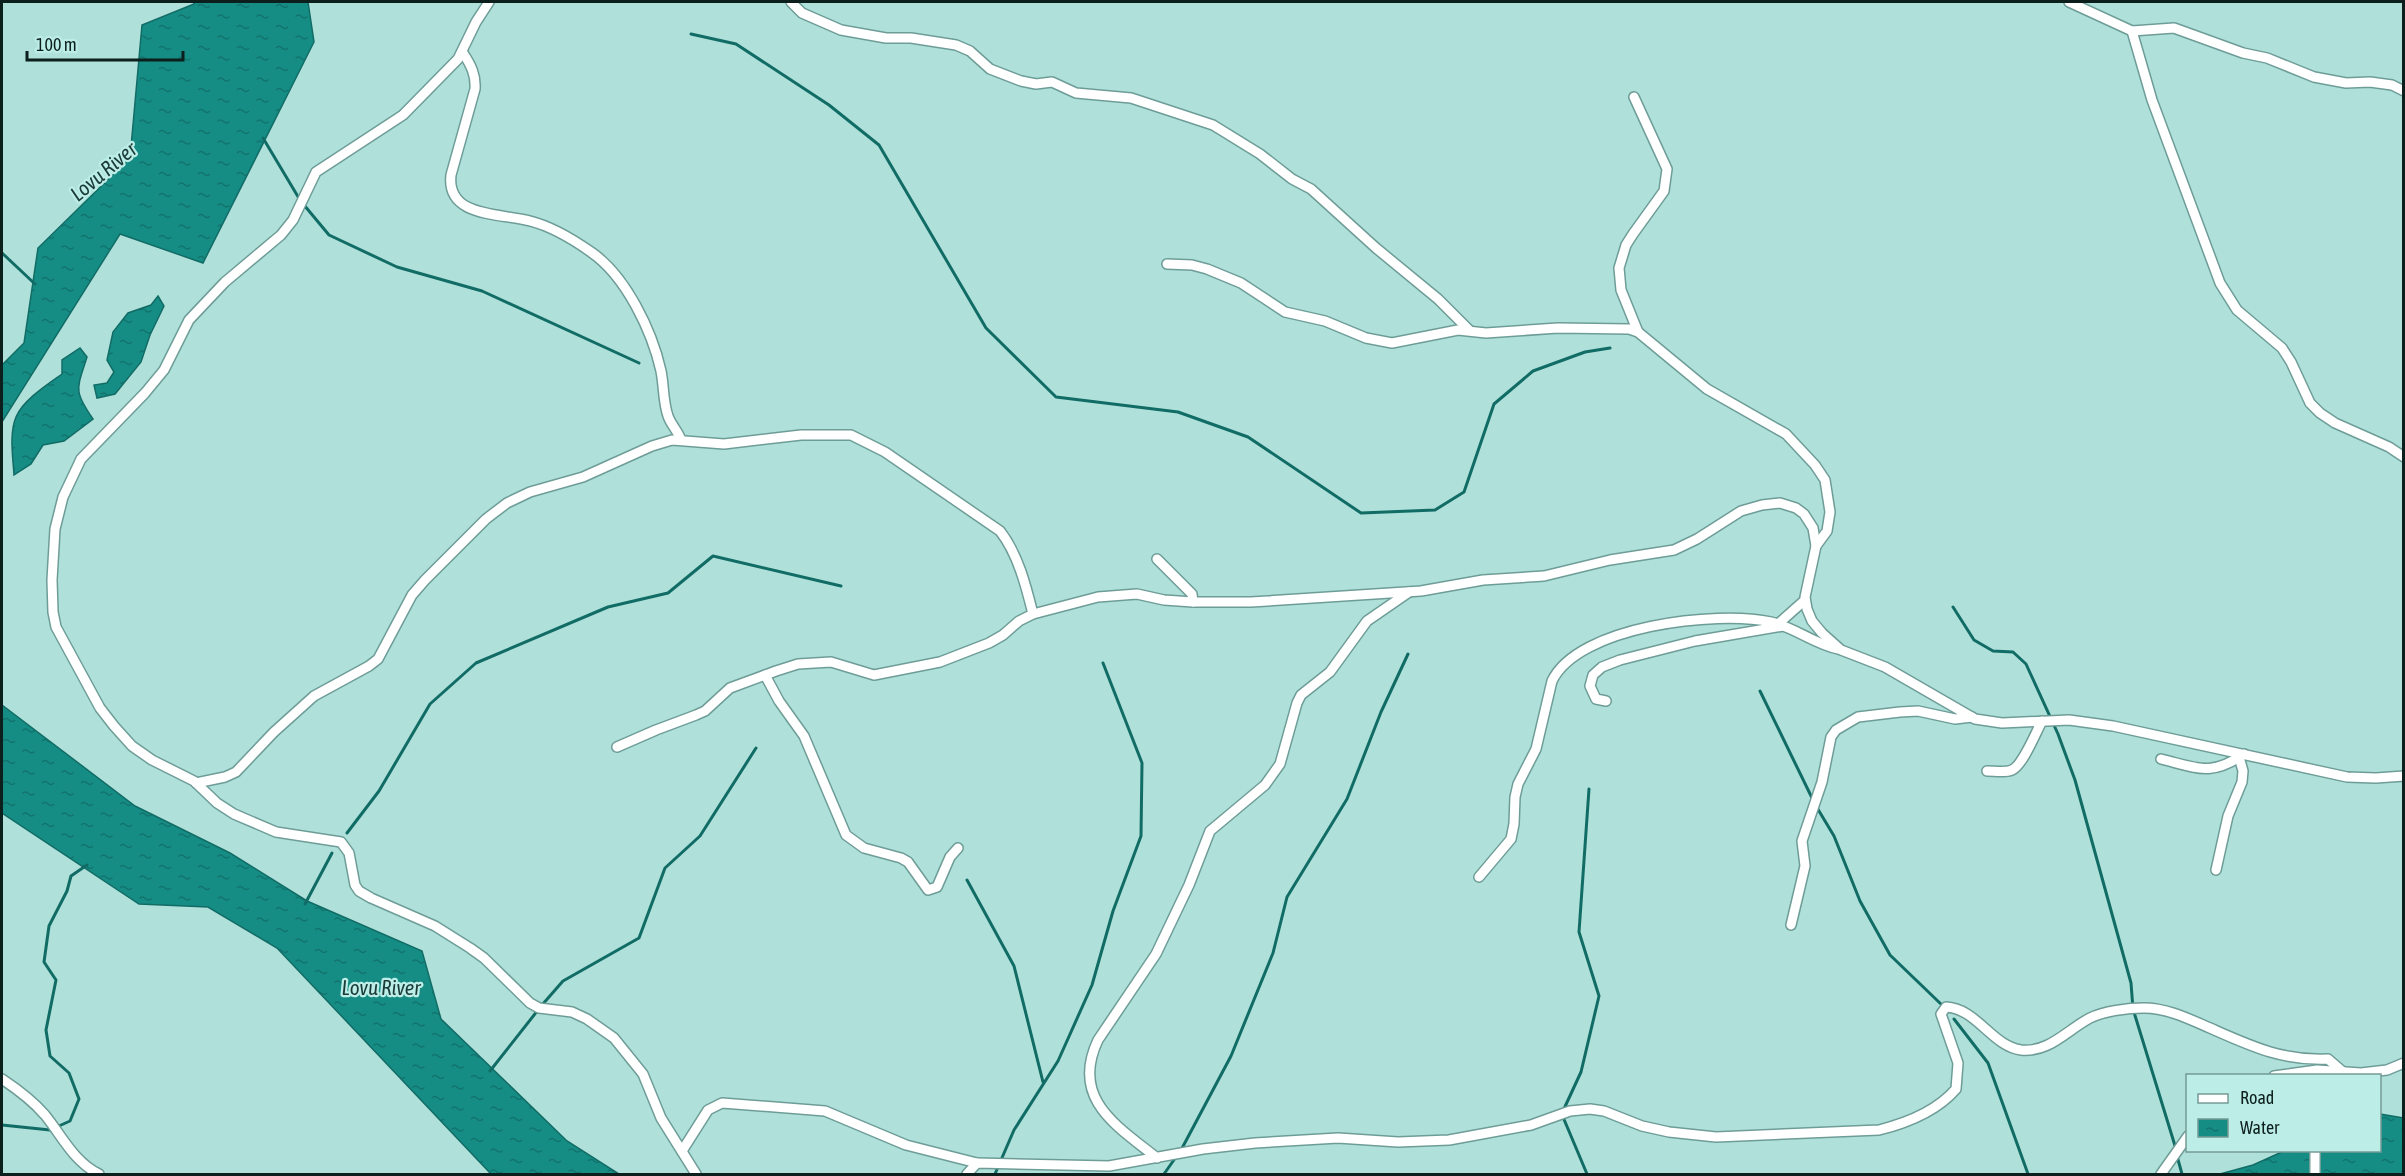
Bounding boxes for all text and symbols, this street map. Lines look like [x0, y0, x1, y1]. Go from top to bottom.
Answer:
scale bar [27, 24, 183, 62]
text: 100 m [36, 34, 77, 55]
water label: Lovu River [65, 136, 142, 206]
water label: Lovu River [342, 975, 421, 999]
legend [2186, 1074, 2381, 1152]
text: Road [2240, 1087, 2274, 1108]
text: Water [2240, 1117, 2280, 1138]

